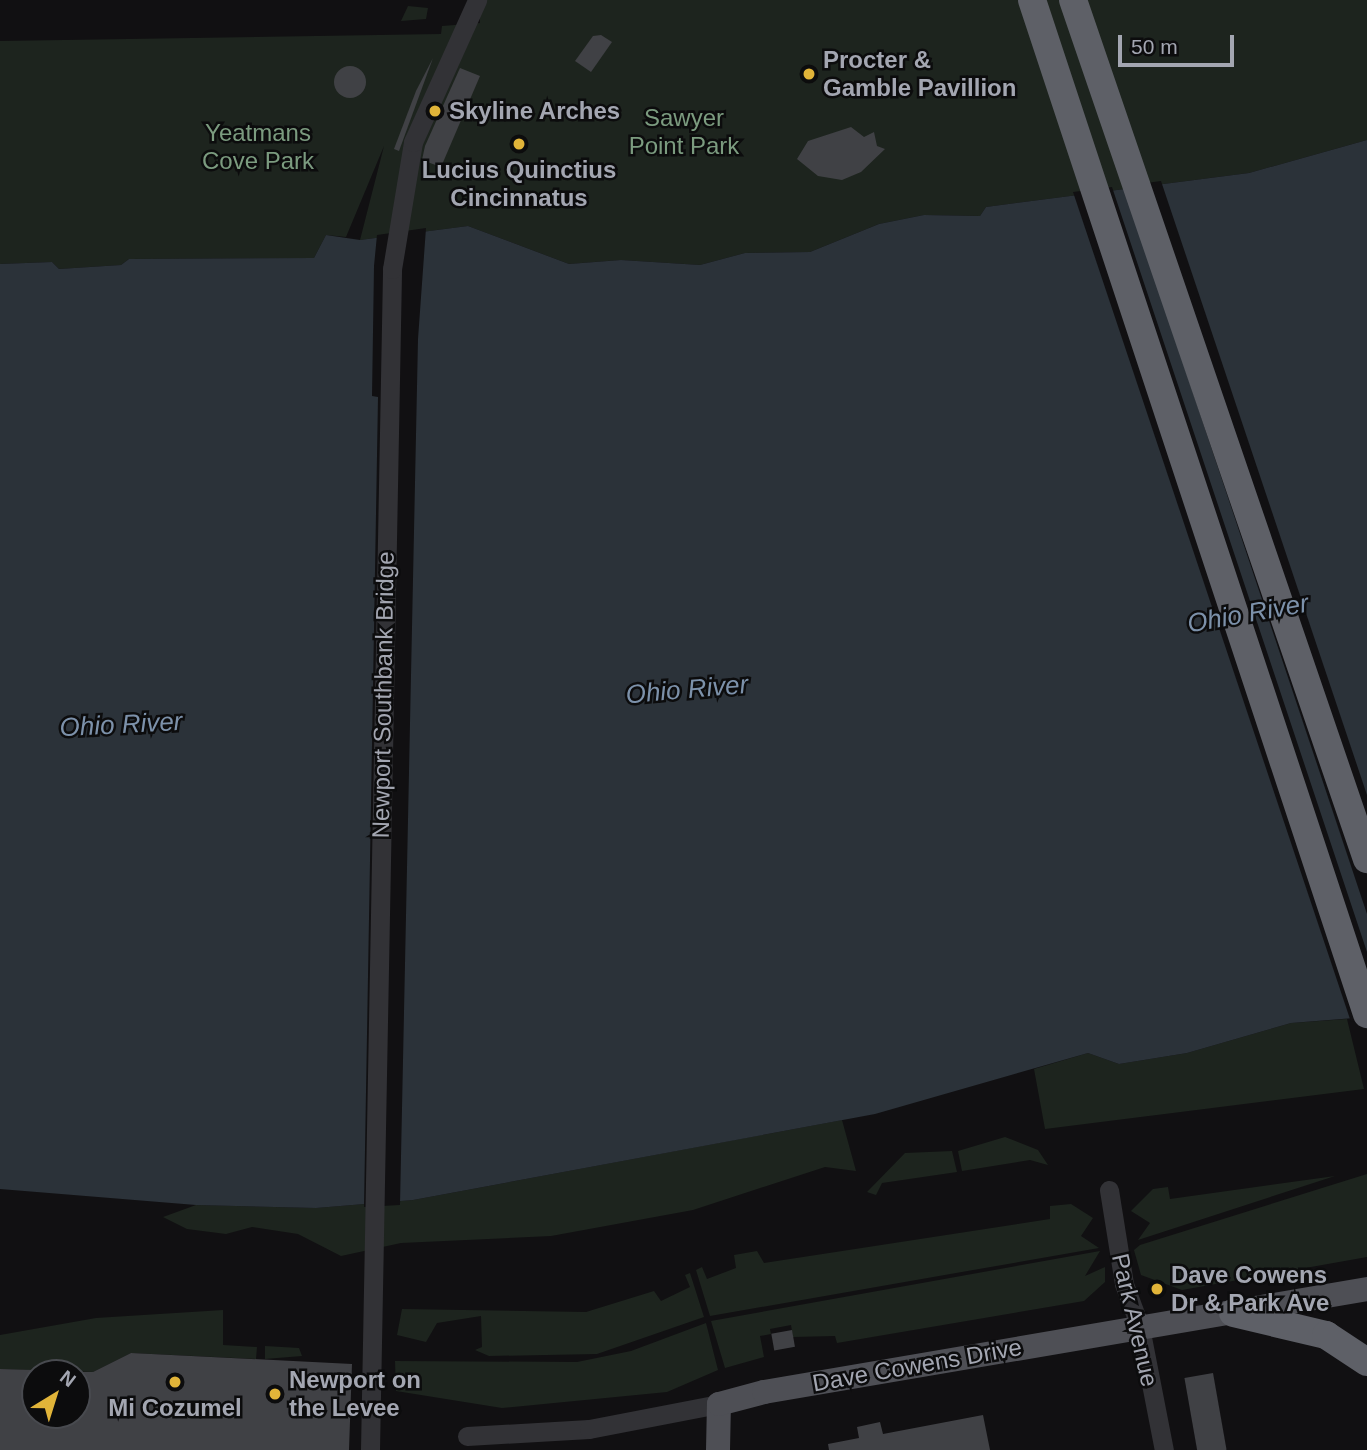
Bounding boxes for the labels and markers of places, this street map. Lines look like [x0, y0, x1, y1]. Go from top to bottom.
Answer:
place label: Procter & Gamble Pavillion [823, 46, 1016, 102]
marker: Procter & Gamble Pavillion [801, 66, 817, 82]
place label: Skyline Arches [449, 97, 621, 125]
marker: Skyline Arches [427, 103, 443, 119]
marker: Lucius Quinctius Cincinnatus [511, 136, 527, 152]
place label: Lucius Quinctius Cincinnatus [422, 156, 616, 212]
place label: Dave Cowens Dr & Park Ave [1171, 1261, 1330, 1317]
marker: Dave Cowens Dr & Park Ave [1149, 1281, 1165, 1297]
place label: Newport on the Levee [289, 1366, 421, 1422]
marker: Mi Cozumel [167, 1374, 183, 1390]
marker: Newport on the Levee [267, 1386, 283, 1402]
place label: Mi Cozumel [108, 1394, 242, 1422]

